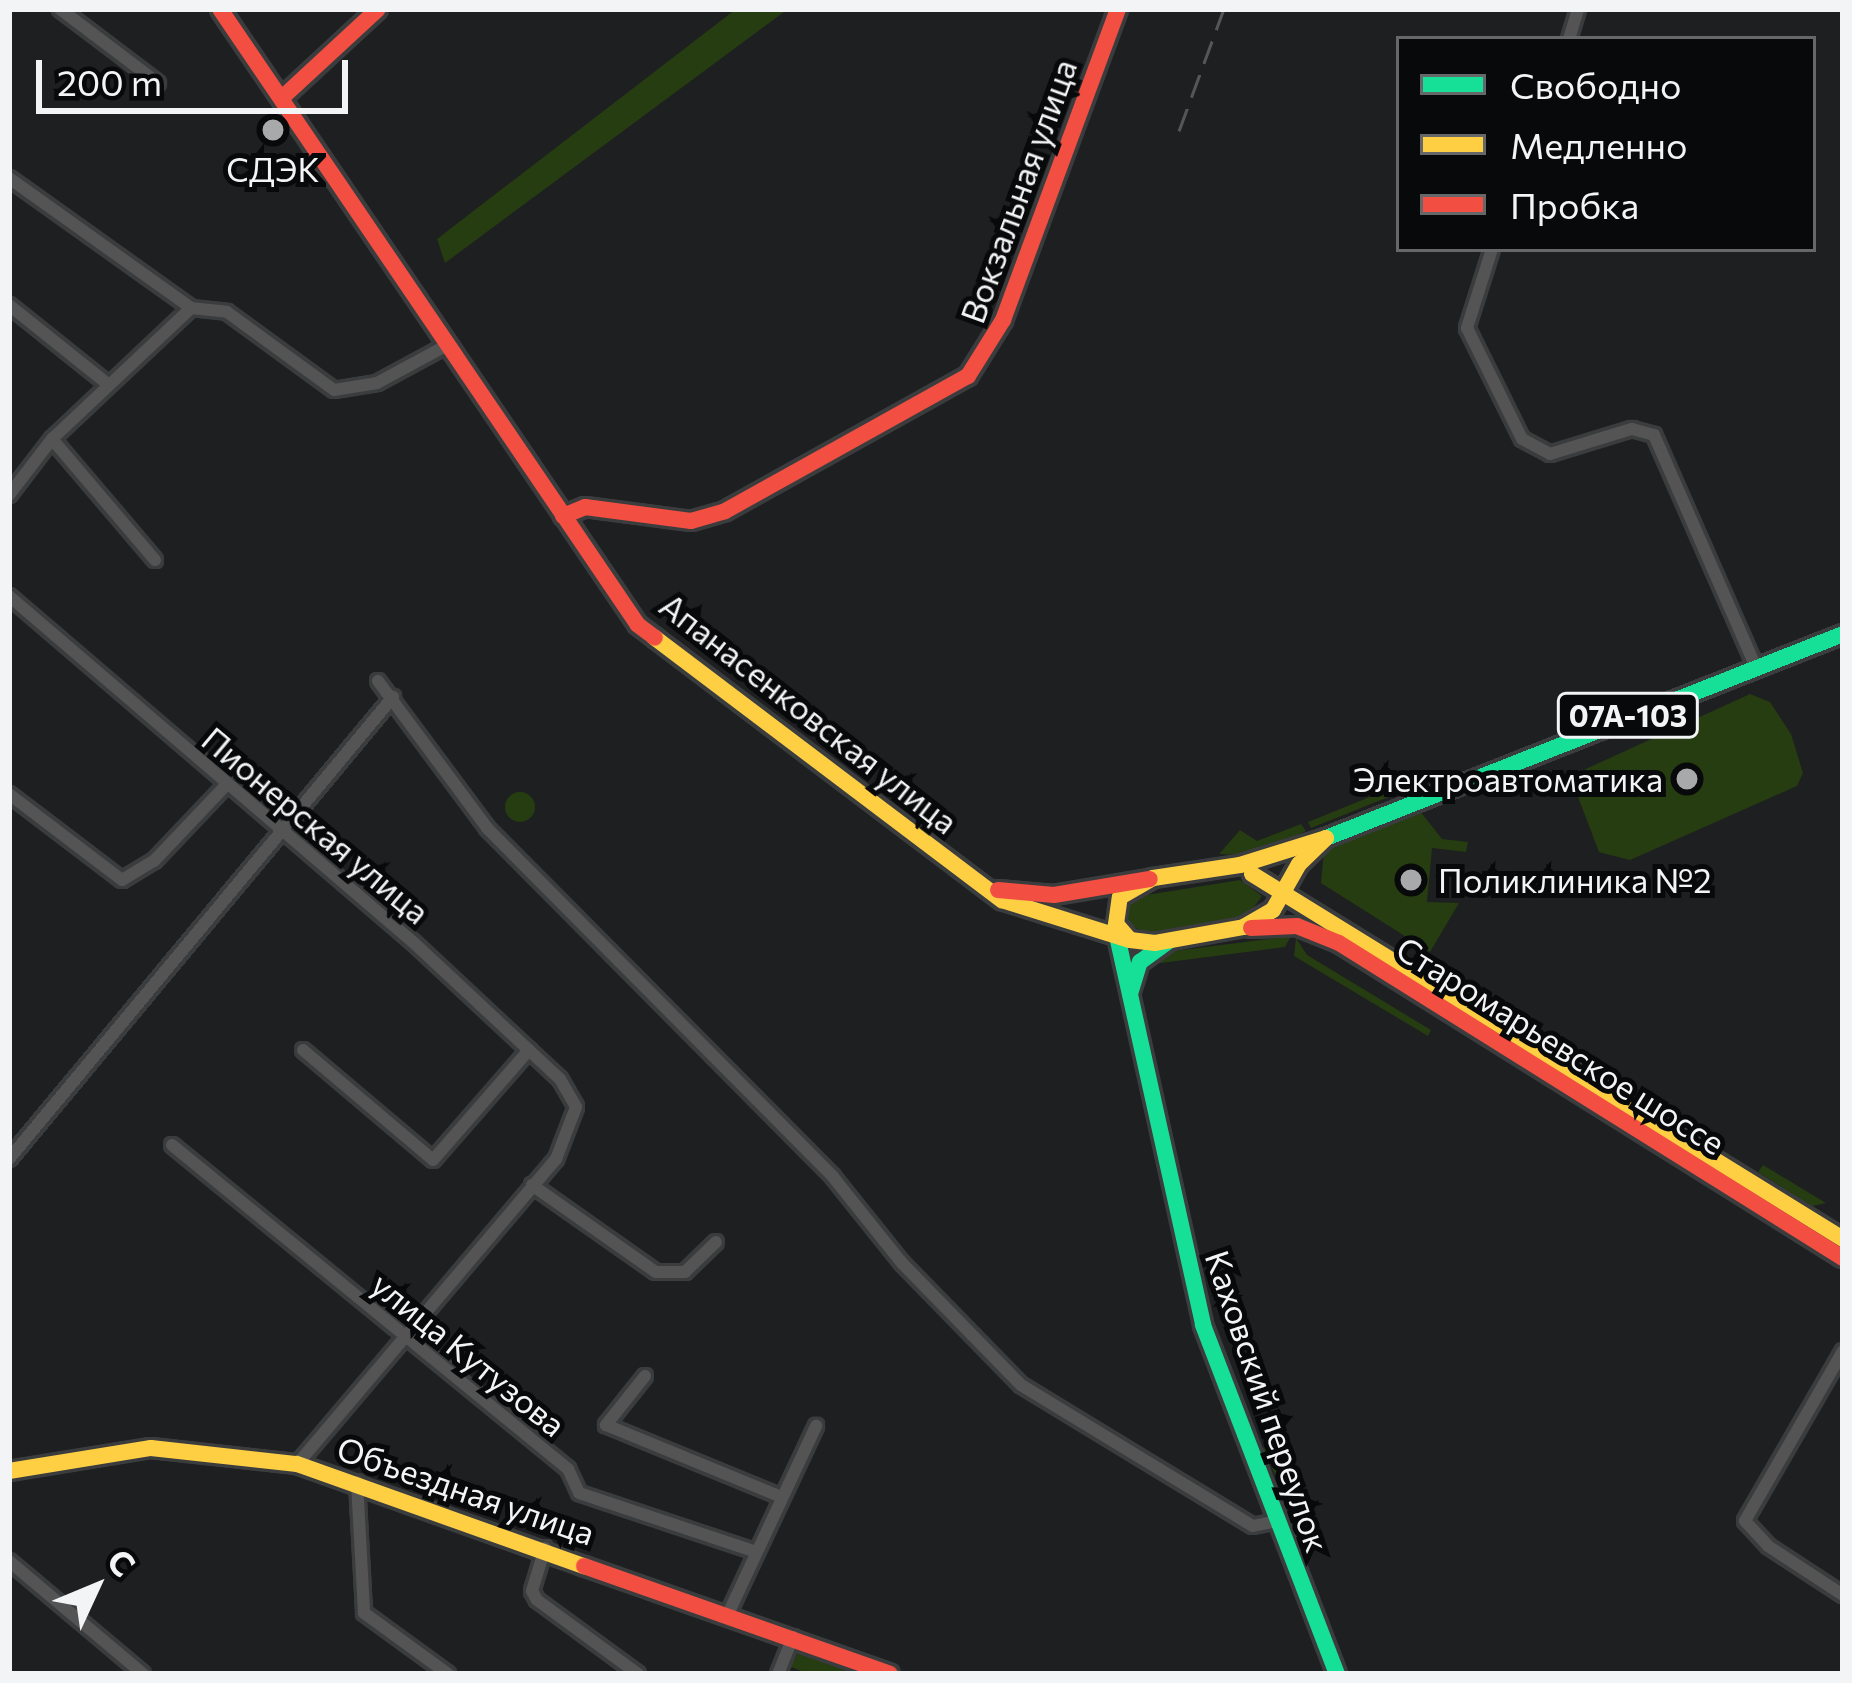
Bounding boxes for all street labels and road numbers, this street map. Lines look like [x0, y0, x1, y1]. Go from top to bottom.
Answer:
street label: Вокзальная улица [952, 54, 1084, 328]
street label: Апанасенковская улица [653, 585, 965, 841]
road number: 07А-103 [1556, 691, 1700, 739]
street label: Пионерская улица [195, 719, 437, 931]
street label: Старомарьевское шоссе [1390, 928, 1732, 1162]
street label: Каховский переулок [1198, 1245, 1338, 1557]
street label: улица Кутузова [364, 1264, 574, 1444]
street label: Объездная улица [332, 1427, 600, 1553]

